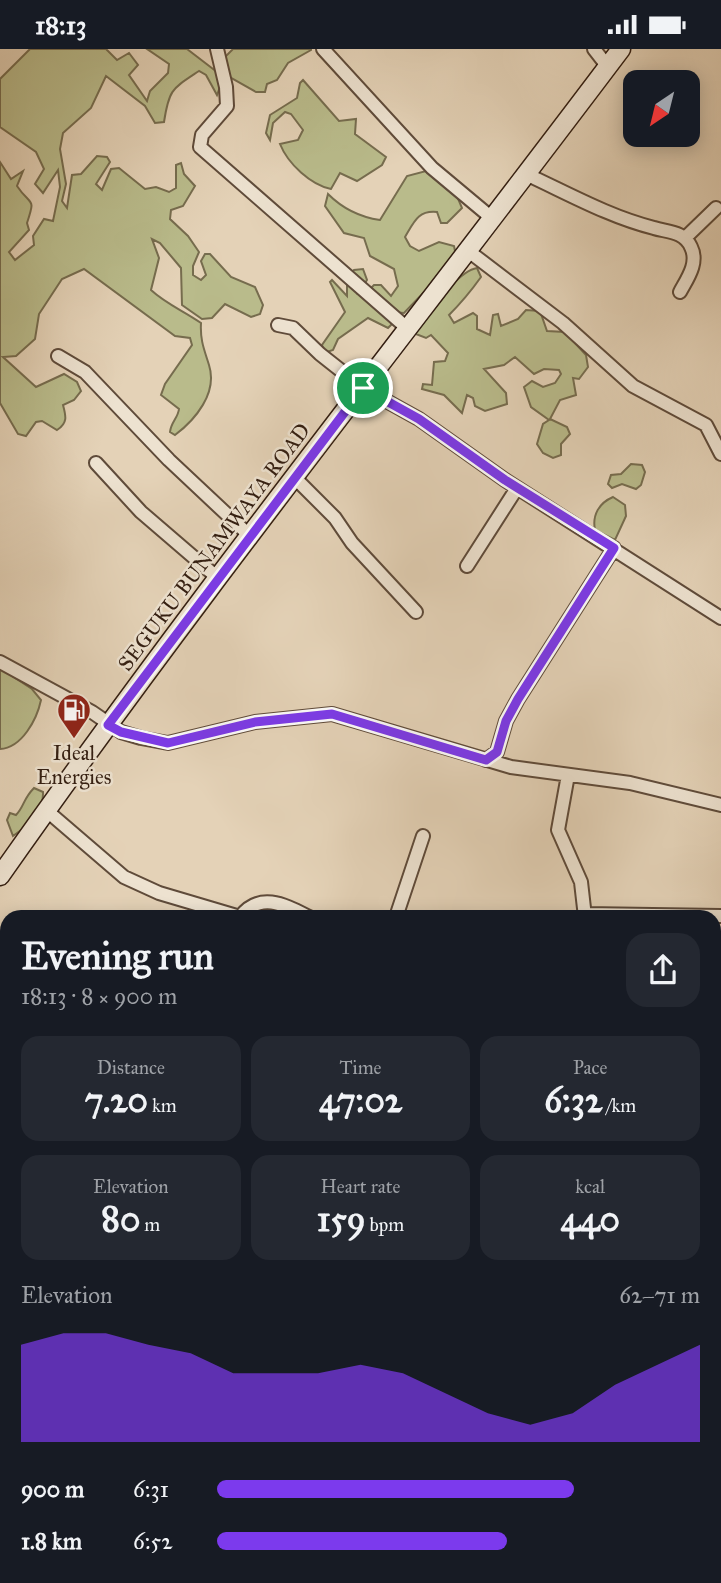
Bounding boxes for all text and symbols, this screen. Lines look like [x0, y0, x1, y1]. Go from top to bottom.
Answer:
text: 18:13 [35, 9, 86, 41]
north arrow [623, 70, 700, 147]
map controls [623, 70, 700, 147]
pin [333, 358, 393, 418]
icon: arrive [344, 369, 382, 407]
street label: SEGUKU BUNAMWAYA ROAD [112, 418, 316, 676]
fuel station icon: Ideal Energies [55, 691, 93, 740]
place label: Ideal Energies [37, 740, 111, 790]
text: Evening run [21, 933, 214, 979]
button: share [626, 933, 700, 1007]
text: 18:13 · 8 × 900 m [21, 982, 177, 1010]
text: Distance [97, 1056, 165, 1079]
text: Time [339, 1056, 382, 1079]
text: Pace [573, 1056, 607, 1079]
text: 7.20 [85, 1079, 148, 1122]
text: 47:02 [319, 1079, 402, 1122]
text: 6:32 [544, 1079, 602, 1122]
text: km [148, 1094, 177, 1117]
text: /km [602, 1094, 636, 1117]
text: Elevation [93, 1175, 169, 1198]
text: Heart rate [321, 1175, 400, 1198]
text: kcal [575, 1175, 605, 1198]
text: 80 [101, 1198, 140, 1241]
text: 159 [317, 1198, 365, 1241]
text: 440 [560, 1198, 620, 1241]
text: m [140, 1213, 160, 1236]
text: bpm [365, 1213, 404, 1236]
text: Elevation [21, 1281, 112, 1309]
text: 62–71 m [619, 1281, 700, 1309]
text: 900 m [21, 1475, 84, 1503]
text: 6:31 [133, 1475, 169, 1503]
text: 1.8 km [21, 1527, 82, 1555]
text: 6:52 [133, 1527, 173, 1555]

